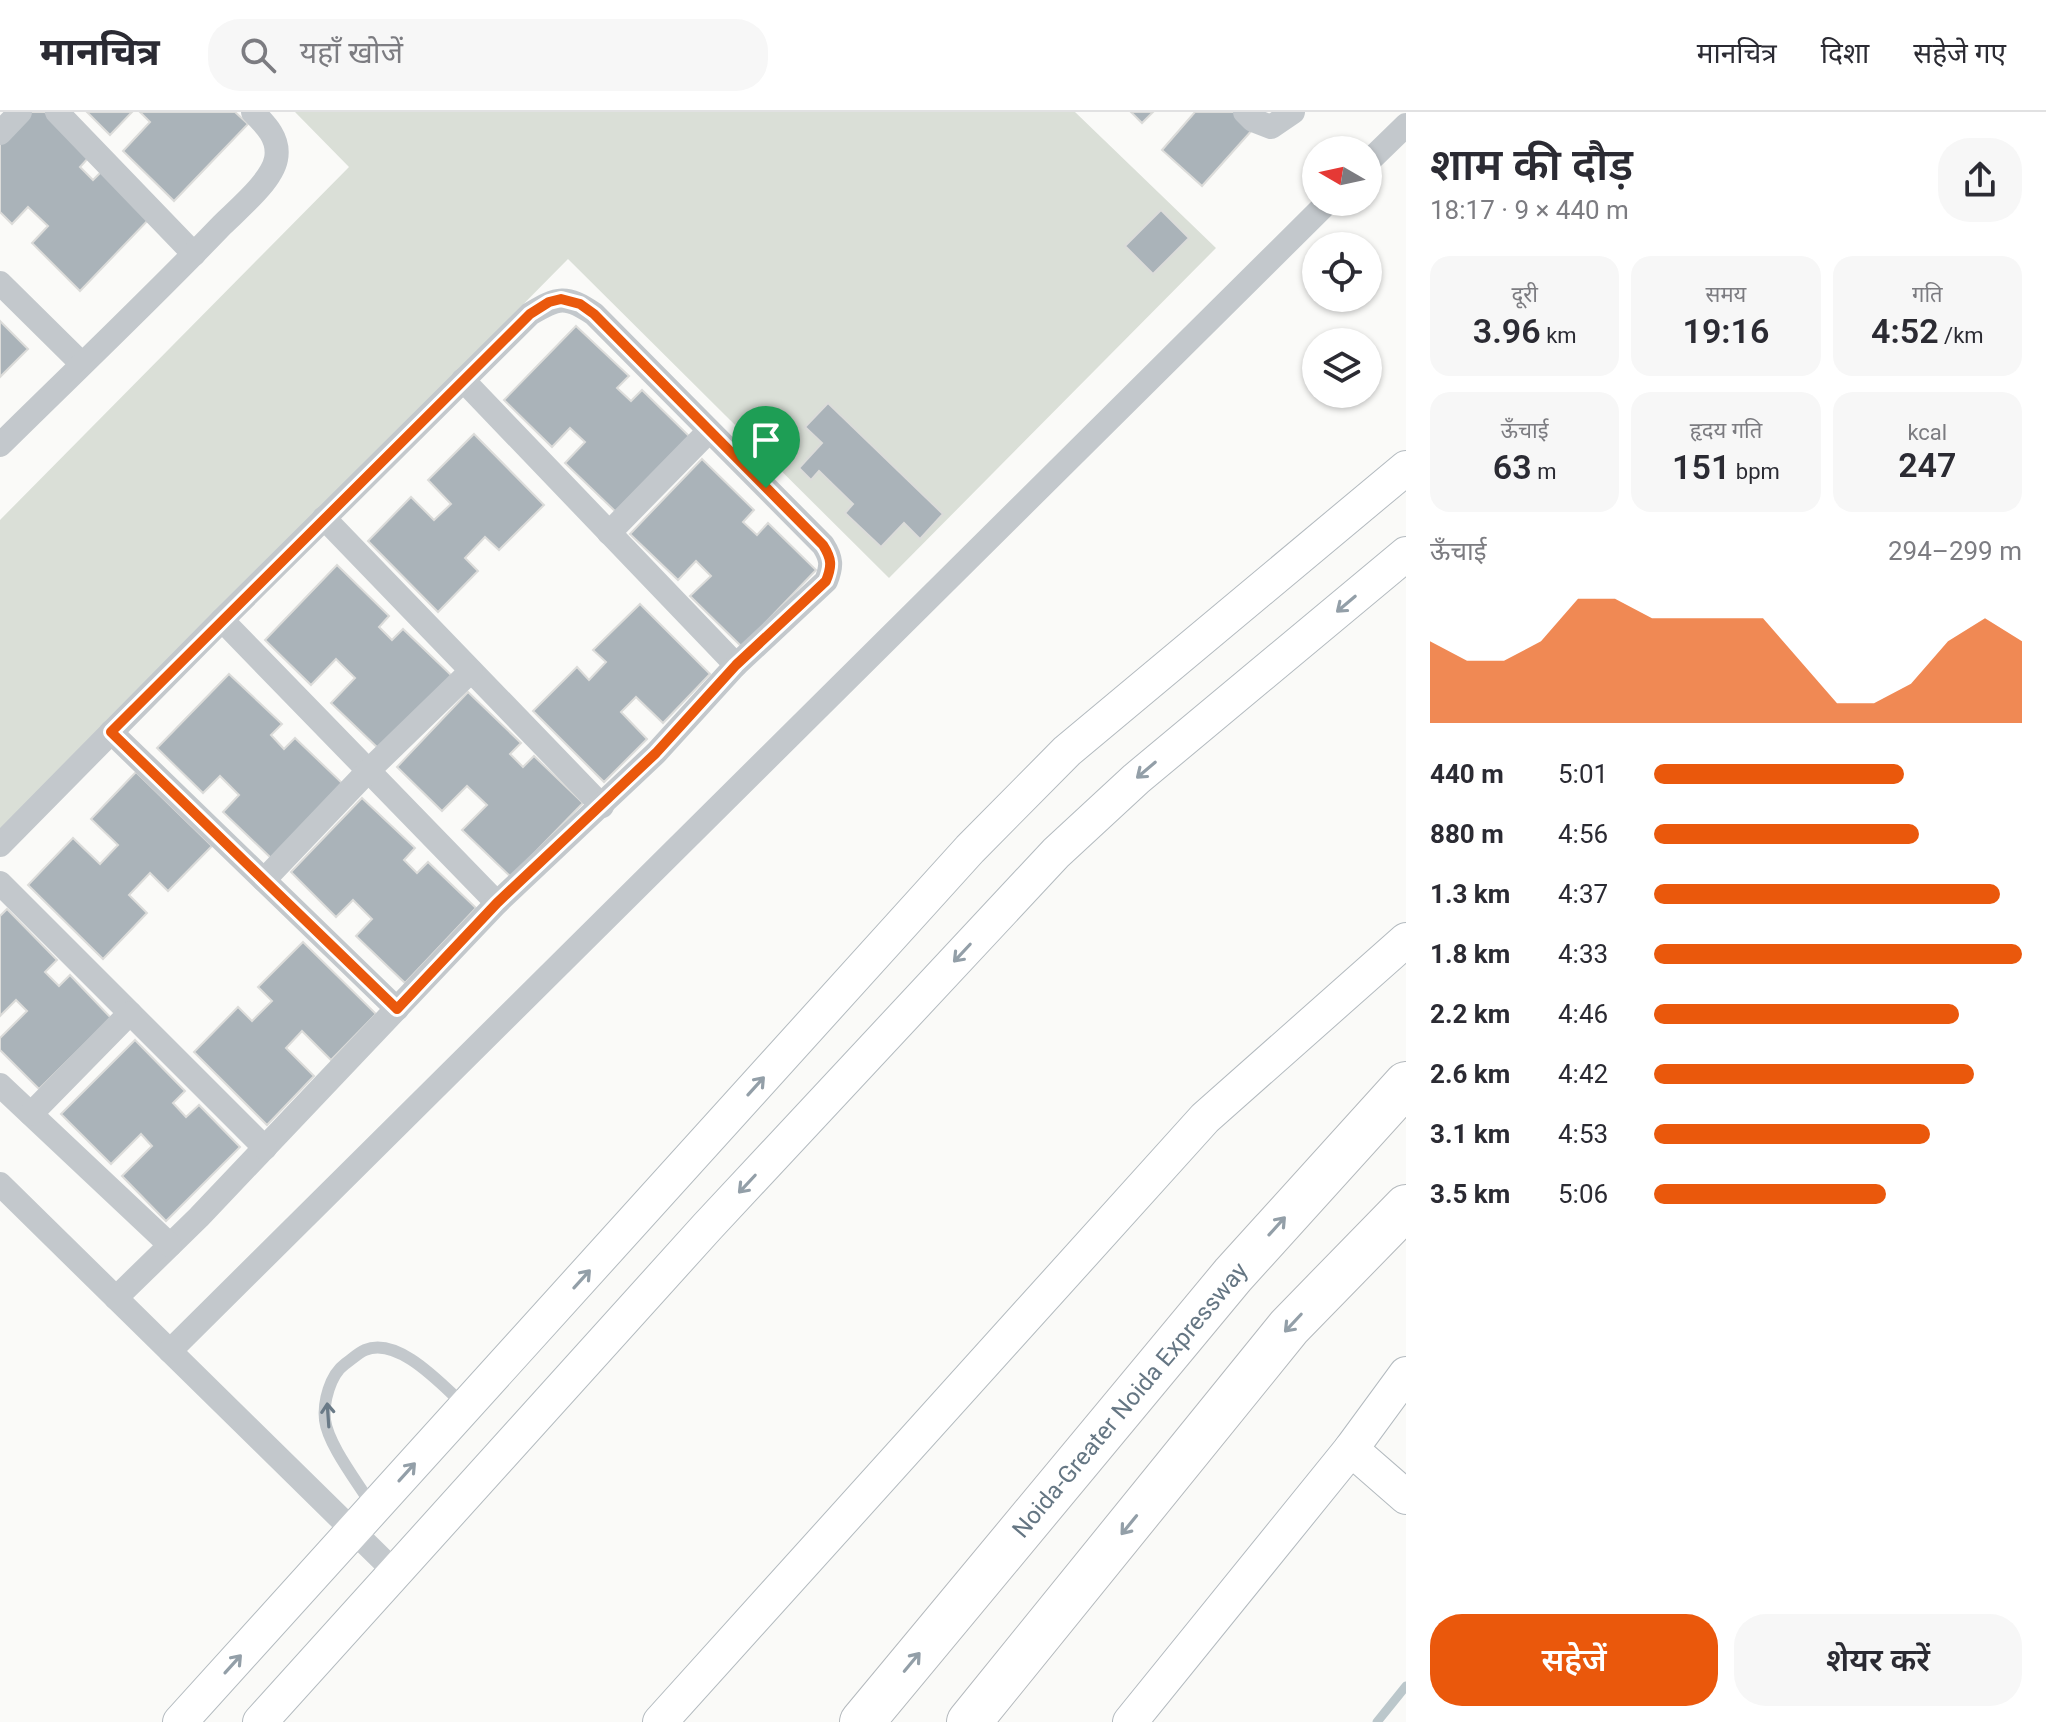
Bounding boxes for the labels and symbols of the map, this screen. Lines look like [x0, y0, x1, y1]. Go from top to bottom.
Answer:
north arrow [1302, 136, 1382, 216]
pin [732, 406, 800, 488]
one-way arrow [1336, 595, 1357, 613]
one-way arrow [1137, 761, 1157, 779]
one-way arrow [954, 943, 972, 963]
one-way arrow [747, 1076, 765, 1096]
one-way arrow [738, 1174, 756, 1194]
one-way arrow [1267, 1217, 1285, 1237]
street label: Noida-Greater Noida Expressway [1007, 1256, 1254, 1543]
one-way arrow [572, 1269, 590, 1289]
one-way arrow [1284, 1313, 1303, 1333]
one-way arrow [320, 1403, 335, 1429]
one-way arrow [398, 1462, 416, 1482]
one-way arrow [1120, 1514, 1138, 1534]
one-way arrow [903, 1652, 921, 1673]
one-way arrow [223, 1655, 241, 1675]

